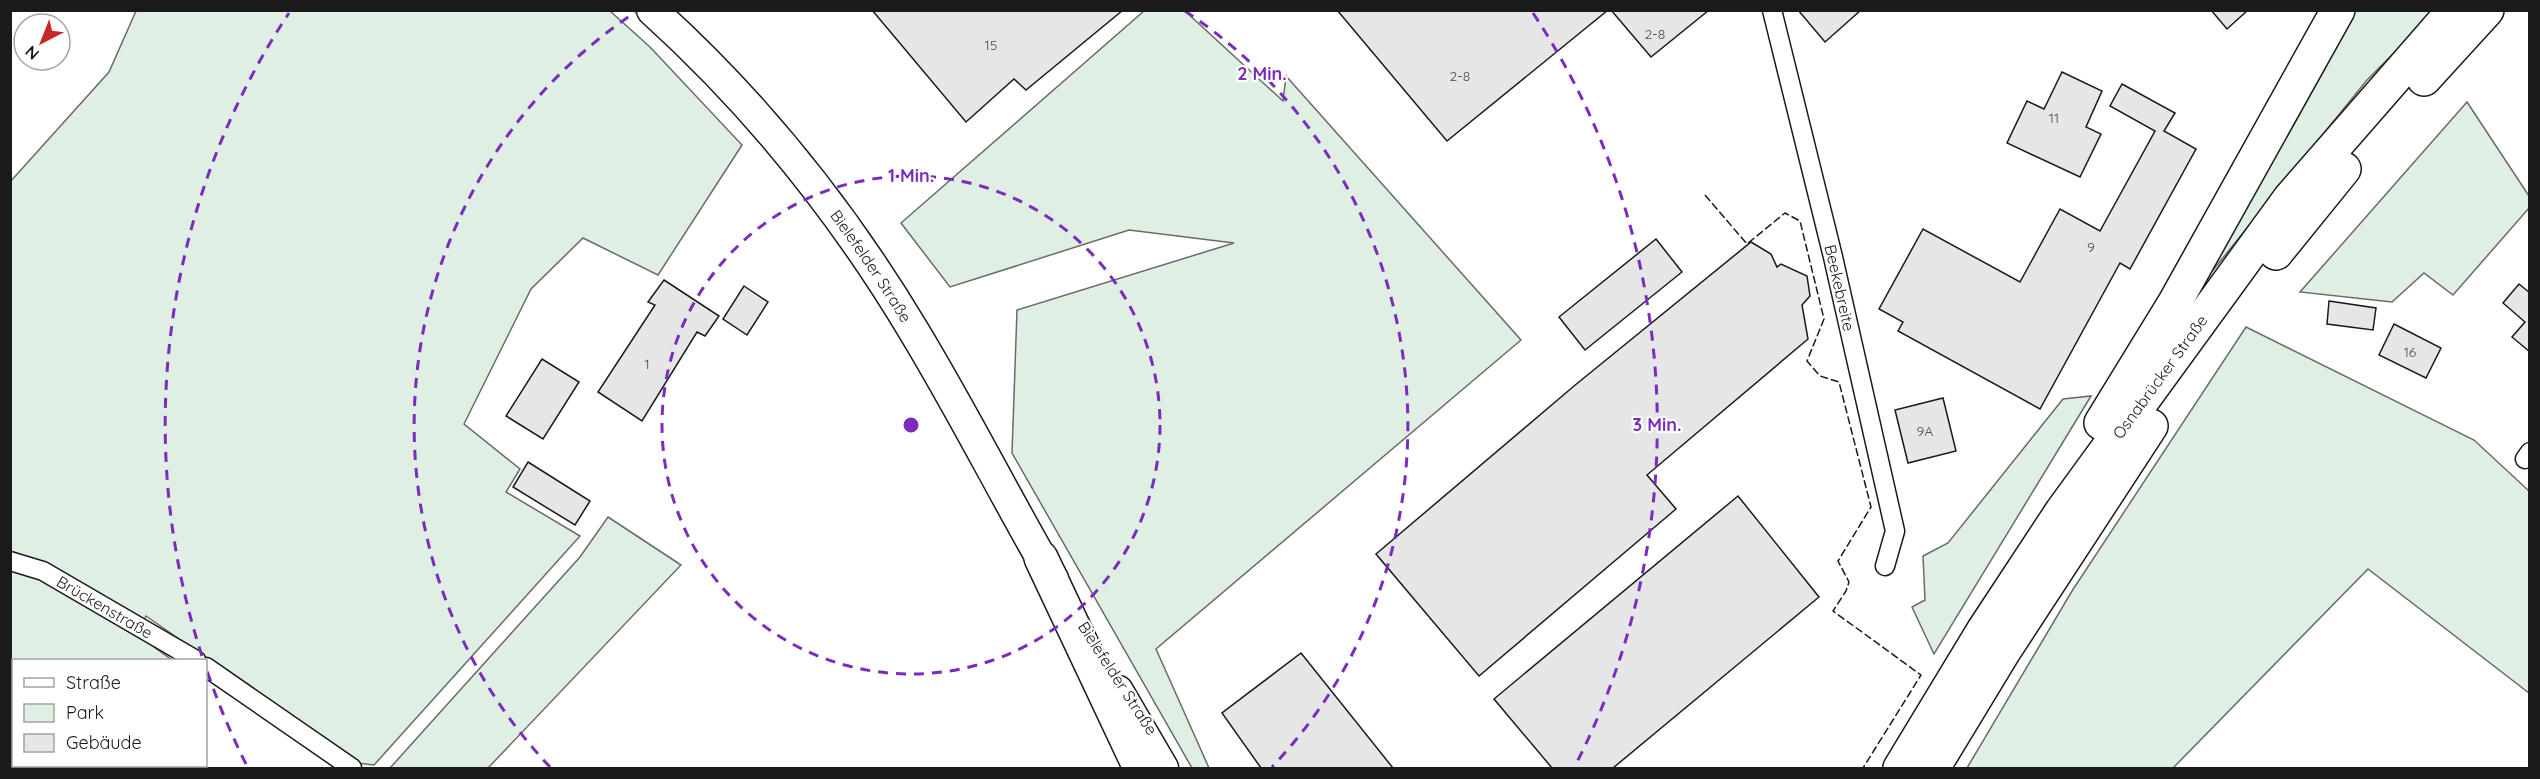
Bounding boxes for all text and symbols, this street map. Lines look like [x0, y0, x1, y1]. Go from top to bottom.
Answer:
north arrow [12, 12, 72, 72]
house number: 2-8 [1645, 25, 1665, 43]
house number: 15 [985, 36, 997, 54]
text: N [21, 42, 43, 65]
text: 2 Min. [1237, 62, 1287, 85]
house number: 2-8 [1450, 67, 1470, 85]
house number: 11 [2049, 109, 2059, 127]
text: 1 Min. [888, 164, 934, 187]
street label: Bielefelder Straße [826, 206, 916, 326]
house number: 9 [2087, 238, 2095, 256]
street label: Beekebreite [1820, 242, 1859, 333]
street label: Osnabrücker Straße [2108, 311, 2212, 443]
house number: 16 [2404, 343, 2417, 361]
house number: 1 [644, 355, 650, 373]
text: 3 Min. [1633, 413, 1681, 436]
centre of rings [901, 415, 921, 435]
house number: 9A [1917, 422, 1933, 440]
street label: Brückenstraße [53, 571, 156, 643]
street label: Bielefelder Straße [1074, 618, 1162, 738]
legend [12, 659, 207, 767]
text: Straße [66, 671, 121, 694]
text: Park [66, 701, 104, 724]
text: Gebäude [66, 731, 142, 754]

